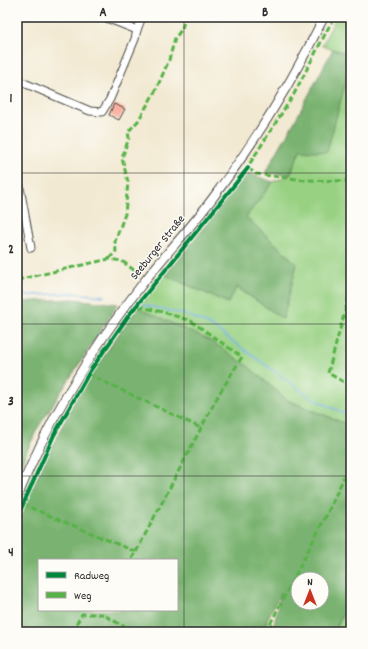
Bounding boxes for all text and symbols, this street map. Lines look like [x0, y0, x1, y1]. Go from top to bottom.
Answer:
text: A [99, 4, 107, 23]
text: B [262, 4, 268, 23]
text: 1 [10, 90, 13, 109]
street label: Seeburger Straße [127, 212, 190, 284]
text: 2 [8, 241, 14, 260]
text: 3 [8, 393, 14, 412]
text: 4 [8, 544, 14, 563]
legend [38, 559, 178, 611]
text: Radweg [74, 568, 109, 585]
north arrow [290, 571, 330, 611]
text: N [307, 575, 313, 591]
text: Weg [74, 588, 91, 605]

